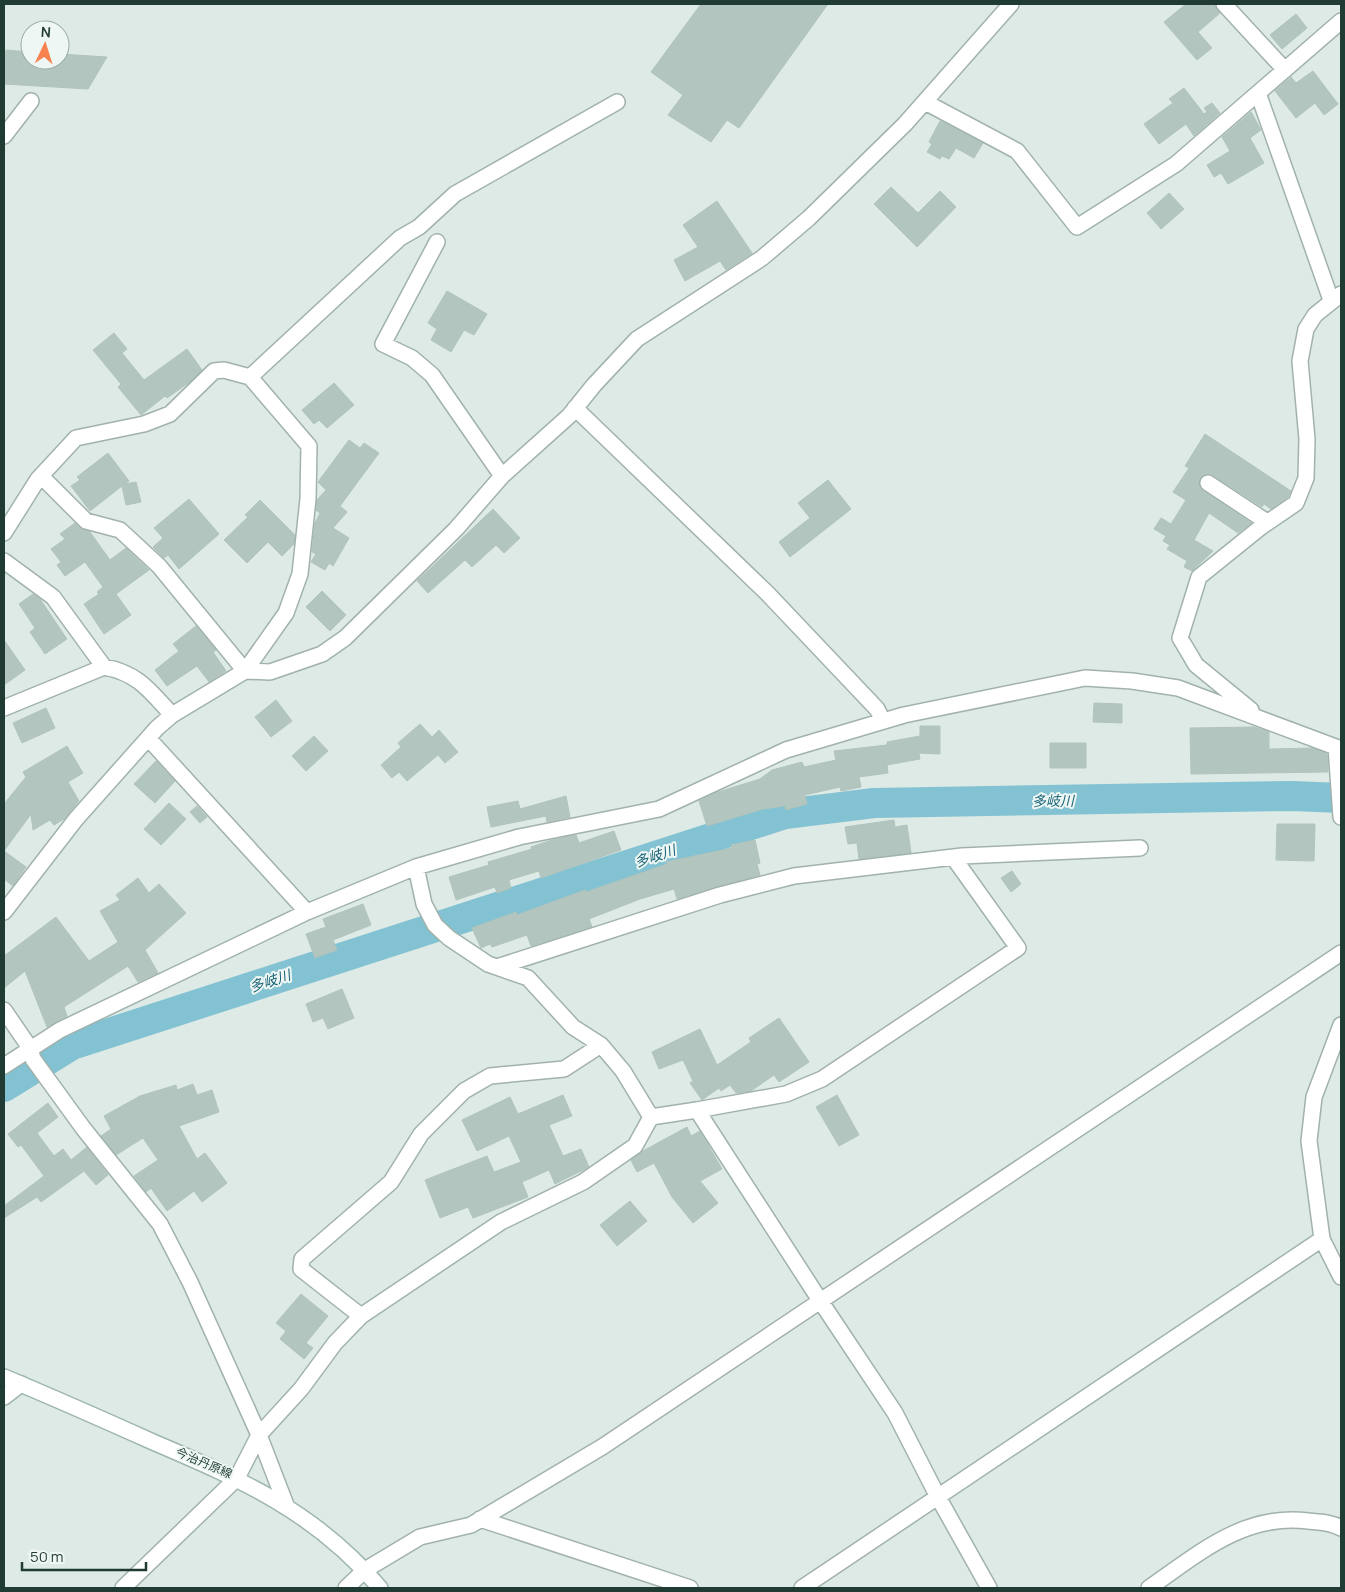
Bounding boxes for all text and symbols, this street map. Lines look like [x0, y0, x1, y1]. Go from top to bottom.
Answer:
north arrow [20, 20, 70, 70]
text: N [40, 22, 52, 41]
water label: 多岐川 [1032, 791, 1076, 810]
water label: 多岐川 [632, 839, 680, 871]
water label: 多岐川 [247, 964, 295, 996]
street label: 今治丹原線 [173, 1443, 235, 1482]
scale bar [22, 1540, 146, 1572]
text: 50 m [30, 1546, 64, 1567]

